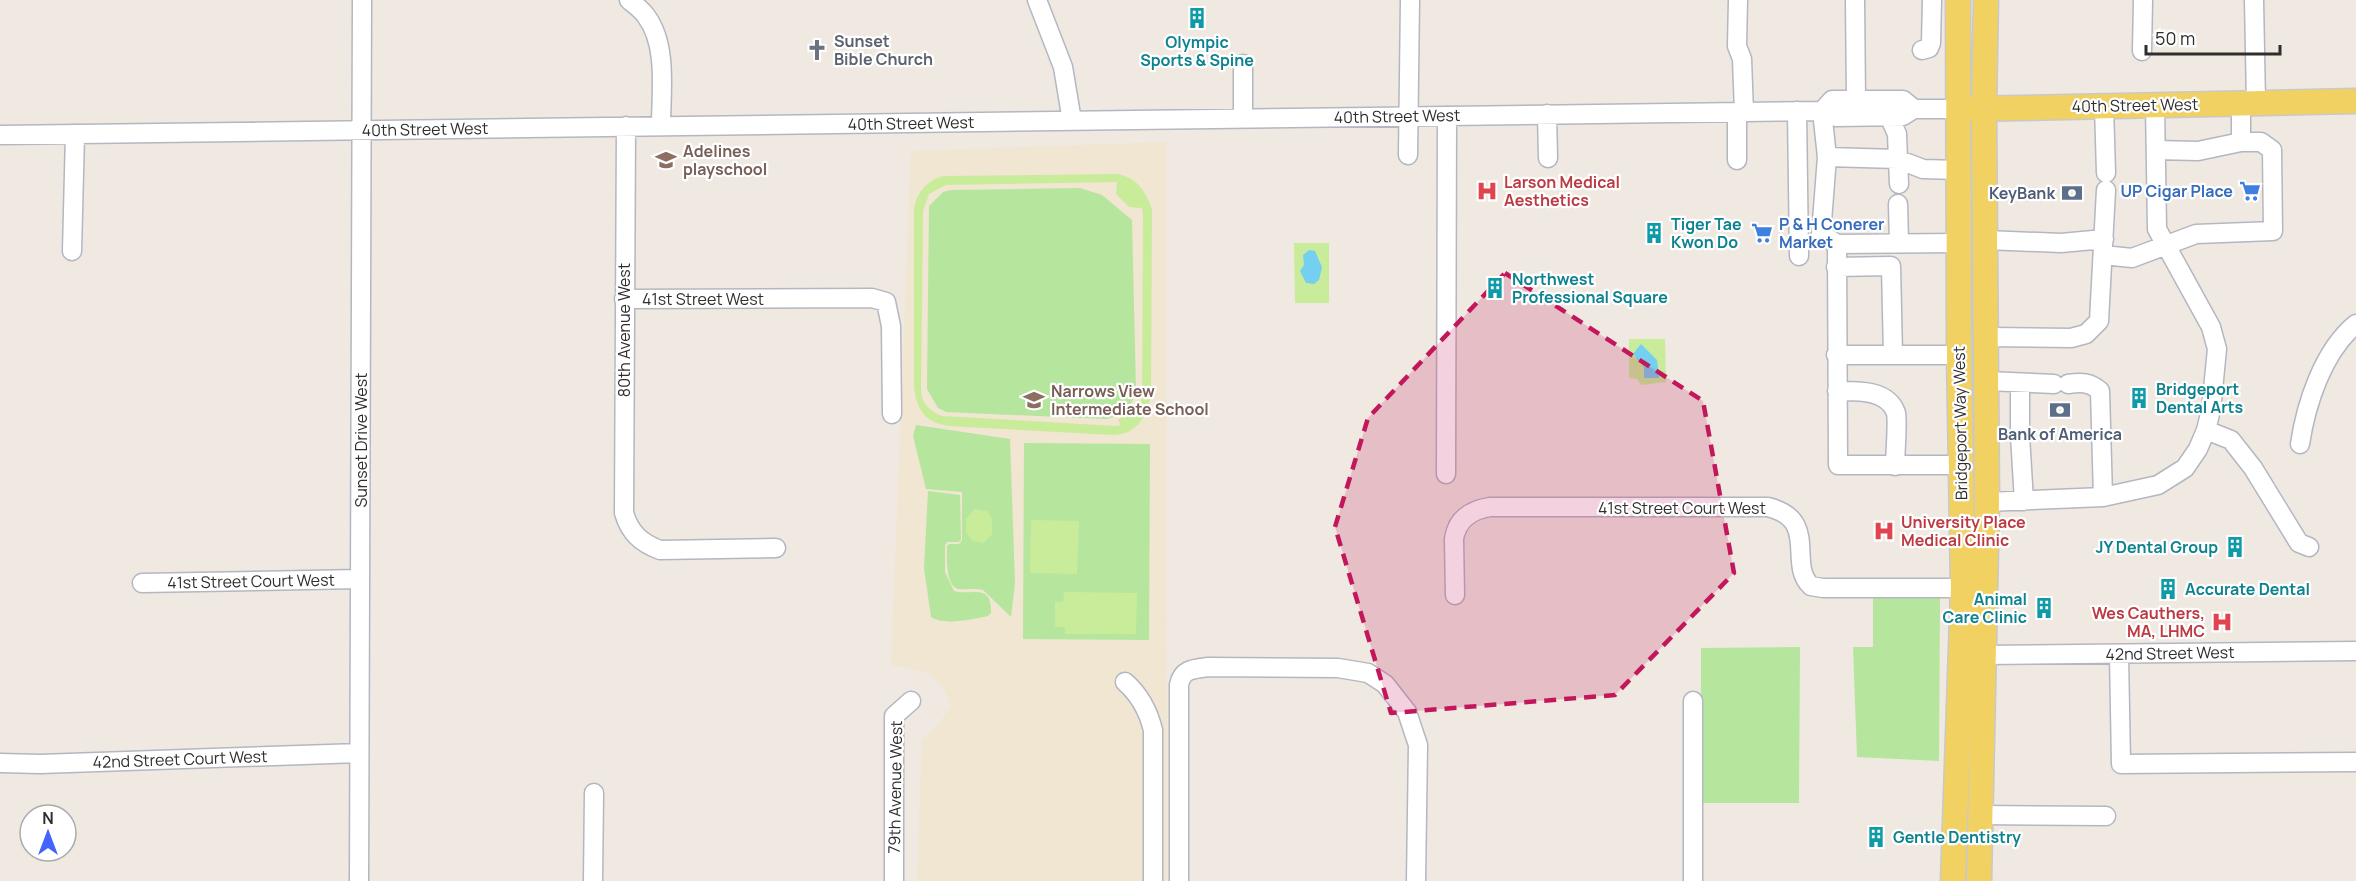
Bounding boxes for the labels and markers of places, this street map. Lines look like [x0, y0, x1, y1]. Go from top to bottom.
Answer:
building icon: Olympic Sports & Spine [1185, 6, 1209, 30]
place label: Sunset Bible Church [834, 30, 933, 70]
place label: Olympic Sports & Spine [1140, 31, 1254, 71]
church icon: Sunset Bible Church [805, 38, 829, 62]
place label: Adelines playschool [683, 140, 767, 180]
school or university icon: Adelines playschool [654, 148, 678, 172]
place label: Larson Medical Aesthetics [1504, 171, 1620, 211]
hospital icon: Larson Medical Aesthetics [1475, 179, 1499, 203]
supermarket icon: UP Cigar Place [2238, 179, 2262, 203]
place label: UP Cigar Place [2121, 180, 2233, 202]
bank icon: KeyBank [2060, 181, 2084, 205]
place label: KeyBank [1989, 182, 2055, 204]
place label: Tiger Tae Kwon Do [1671, 213, 1742, 253]
place label: P & H Conerer Market [1779, 213, 1885, 253]
building icon: Tiger Tae Kwon Do [1642, 221, 1666, 245]
supermarket icon: P & H Conerer Market [1750, 221, 1774, 245]
place label: Northwest Professional Square [1512, 268, 1668, 308]
building icon: Northwest Professional Square [1483, 276, 1507, 300]
place label: Bridgeport Dental Arts [2156, 378, 2243, 418]
place label: Narrows View Intermediate School [1051, 380, 1209, 420]
building icon: Bridgeport Dental Arts [2127, 386, 2151, 410]
school or university icon: Narrows View Intermediate School [1022, 388, 1046, 412]
bank icon: Bank of America [2048, 398, 2072, 422]
place label: Bank of America [1998, 423, 2122, 445]
place label: University Place Medical Clinic [1901, 511, 2026, 551]
hospital icon: University Place Medical Clinic [1872, 519, 1896, 543]
building icon: JY Dental Group [2223, 535, 2247, 559]
place label: JY Dental Group [2096, 536, 2218, 558]
building icon: Accurate Dental [2156, 577, 2180, 601]
place label: Accurate Dental [2185, 578, 2310, 600]
place label: Animal Care Clinic [1942, 588, 2027, 628]
building icon: Animal Care Clinic [2032, 596, 2056, 620]
place label: Wes Cauthers, MA, LHMC [2092, 602, 2205, 642]
hospital icon: Wes Cauthers, MA, LHMC [2210, 610, 2234, 634]
building icon: Gentle Dentistry [1864, 825, 1888, 849]
place label: Gentle Dentistry [1893, 826, 2021, 848]

